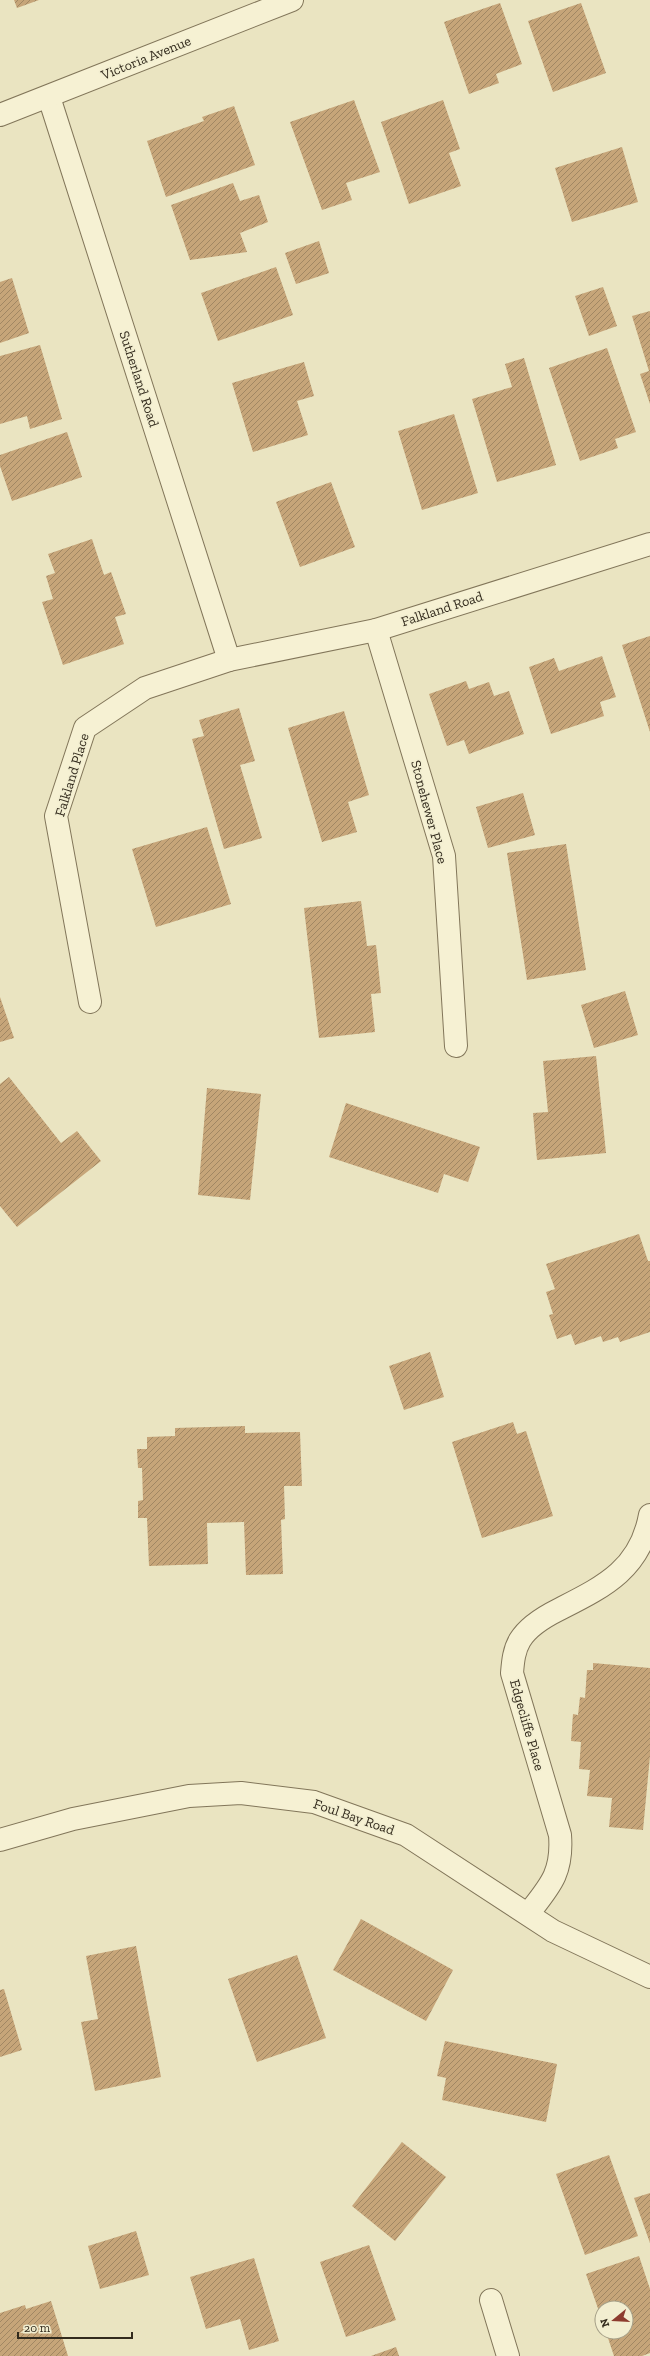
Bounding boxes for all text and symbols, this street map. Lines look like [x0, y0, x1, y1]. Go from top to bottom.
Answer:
street label: Victoria Avenue [98, 32, 194, 84]
street label: Sutherland Road [115, 329, 163, 430]
street label: Falkland Road [399, 588, 485, 630]
street label: Falkland Place [51, 731, 93, 819]
street label: Stonehewer Place [407, 758, 451, 866]
street label: Edgecliffe Place [506, 1677, 548, 1773]
street label: Foul Bay Road [311, 1795, 397, 1839]
north arrow [594, 2300, 634, 2340]
scale bar [18, 2314, 132, 2340]
text: N [597, 2316, 612, 2329]
text: 20 m [24, 2321, 51, 2335]

